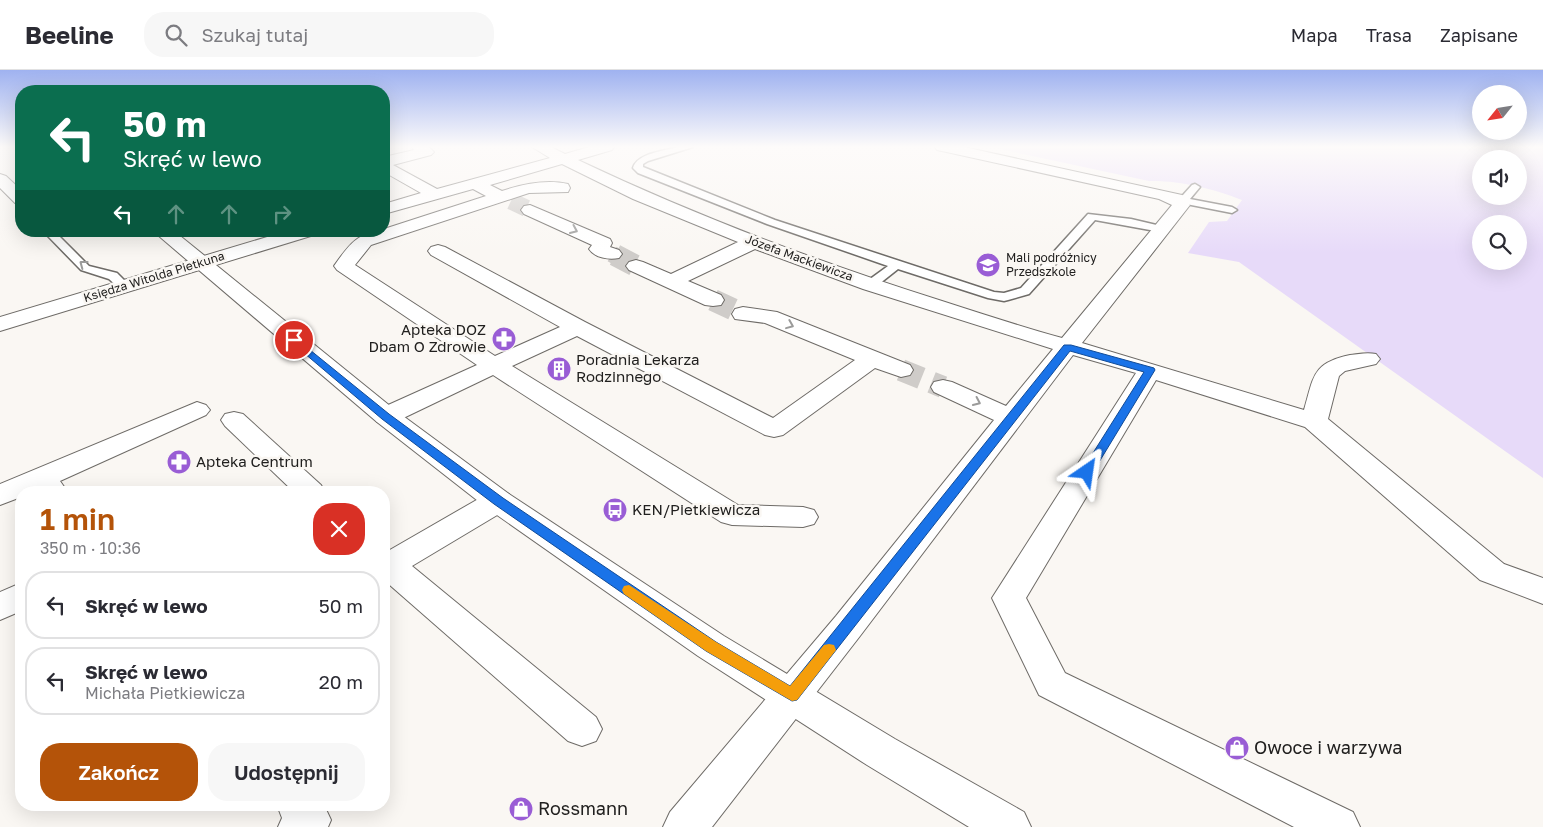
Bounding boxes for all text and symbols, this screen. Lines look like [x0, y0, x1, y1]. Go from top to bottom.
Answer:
search box [144, 12, 494, 57]
text: Beeline [25, 20, 114, 49]
icon: search [162, 21, 190, 49]
text: Szukaj tutaj [202, 23, 308, 46]
text: Mapa [1291, 24, 1338, 46]
text: Trasa [1366, 24, 1412, 46]
text: Zapisane [1440, 24, 1518, 46]
north arrow [1472, 85, 1528, 140]
map controls [1472, 85, 1527, 270]
text: 50 m [123, 103, 206, 145]
icon: left [40, 105, 105, 170]
text: Skręć w lewo [123, 145, 262, 172]
button: sound [1472, 150, 1527, 205]
icon: left [109, 200, 137, 228]
icon: ahead [162, 200, 190, 228]
icon: ahead [215, 200, 243, 228]
icon: right [268, 200, 296, 228]
button: search [1472, 215, 1527, 270]
one-way arrow [569, 224, 578, 235]
street label: Józefa Mackiewicza [743, 231, 855, 284]
street label: Księdza Witolda Pietkuna [82, 248, 226, 305]
place label: Mali podróżnicy Przedszkole [1006, 250, 1097, 279]
school or university icon: Mali podróżnicy Przedszkole [975, 252, 1001, 278]
one-way arrow [79, 261, 89, 270]
pin [273, 319, 315, 361]
one-way arrow [785, 319, 794, 330]
place label: Apteka DOZ Dbam O Zdrowie [369, 320, 486, 355]
icon: arrive [280, 326, 308, 354]
pharmacy icon: Apteka DOZ Dbam O Zdrowie [491, 326, 517, 352]
place label: Poradnia Lekarza Rodzinnego [576, 350, 700, 385]
building icon: Poradnia Lekarza Rodzinnego [546, 356, 572, 382]
one-way arrow [972, 395, 981, 406]
position arrow [1060, 445, 1112, 497]
pharmacy icon: Apteka Centrum [166, 449, 192, 475]
place label: Apteka Centrum [196, 452, 313, 470]
bus stop icon: KEN/Pietkiewicza [602, 497, 628, 523]
place label: KEN/Pietkiewicza [632, 500, 760, 518]
text: 1 min [40, 501, 115, 537]
button: close [313, 503, 365, 555]
text: 350 m · 10:36 [40, 538, 141, 558]
icon: left [42, 591, 70, 619]
text: Skręć w lewo [85, 594, 208, 617]
text: 50 m [319, 594, 363, 617]
text: Skręć w lewo [85, 660, 208, 683]
icon: left [42, 667, 70, 695]
text: 20 m [319, 670, 363, 693]
text: Michała Pietkiewicza [85, 683, 245, 703]
shop icon: Owoce i warzywa [1224, 735, 1250, 761]
place label: Owoce i warzywa [1254, 736, 1402, 758]
button: Zakończ [40, 743, 198, 801]
button: Udostępnij [208, 743, 365, 801]
shop icon: Rossmann [508, 796, 534, 822]
place label: Rossmann [538, 797, 628, 819]

